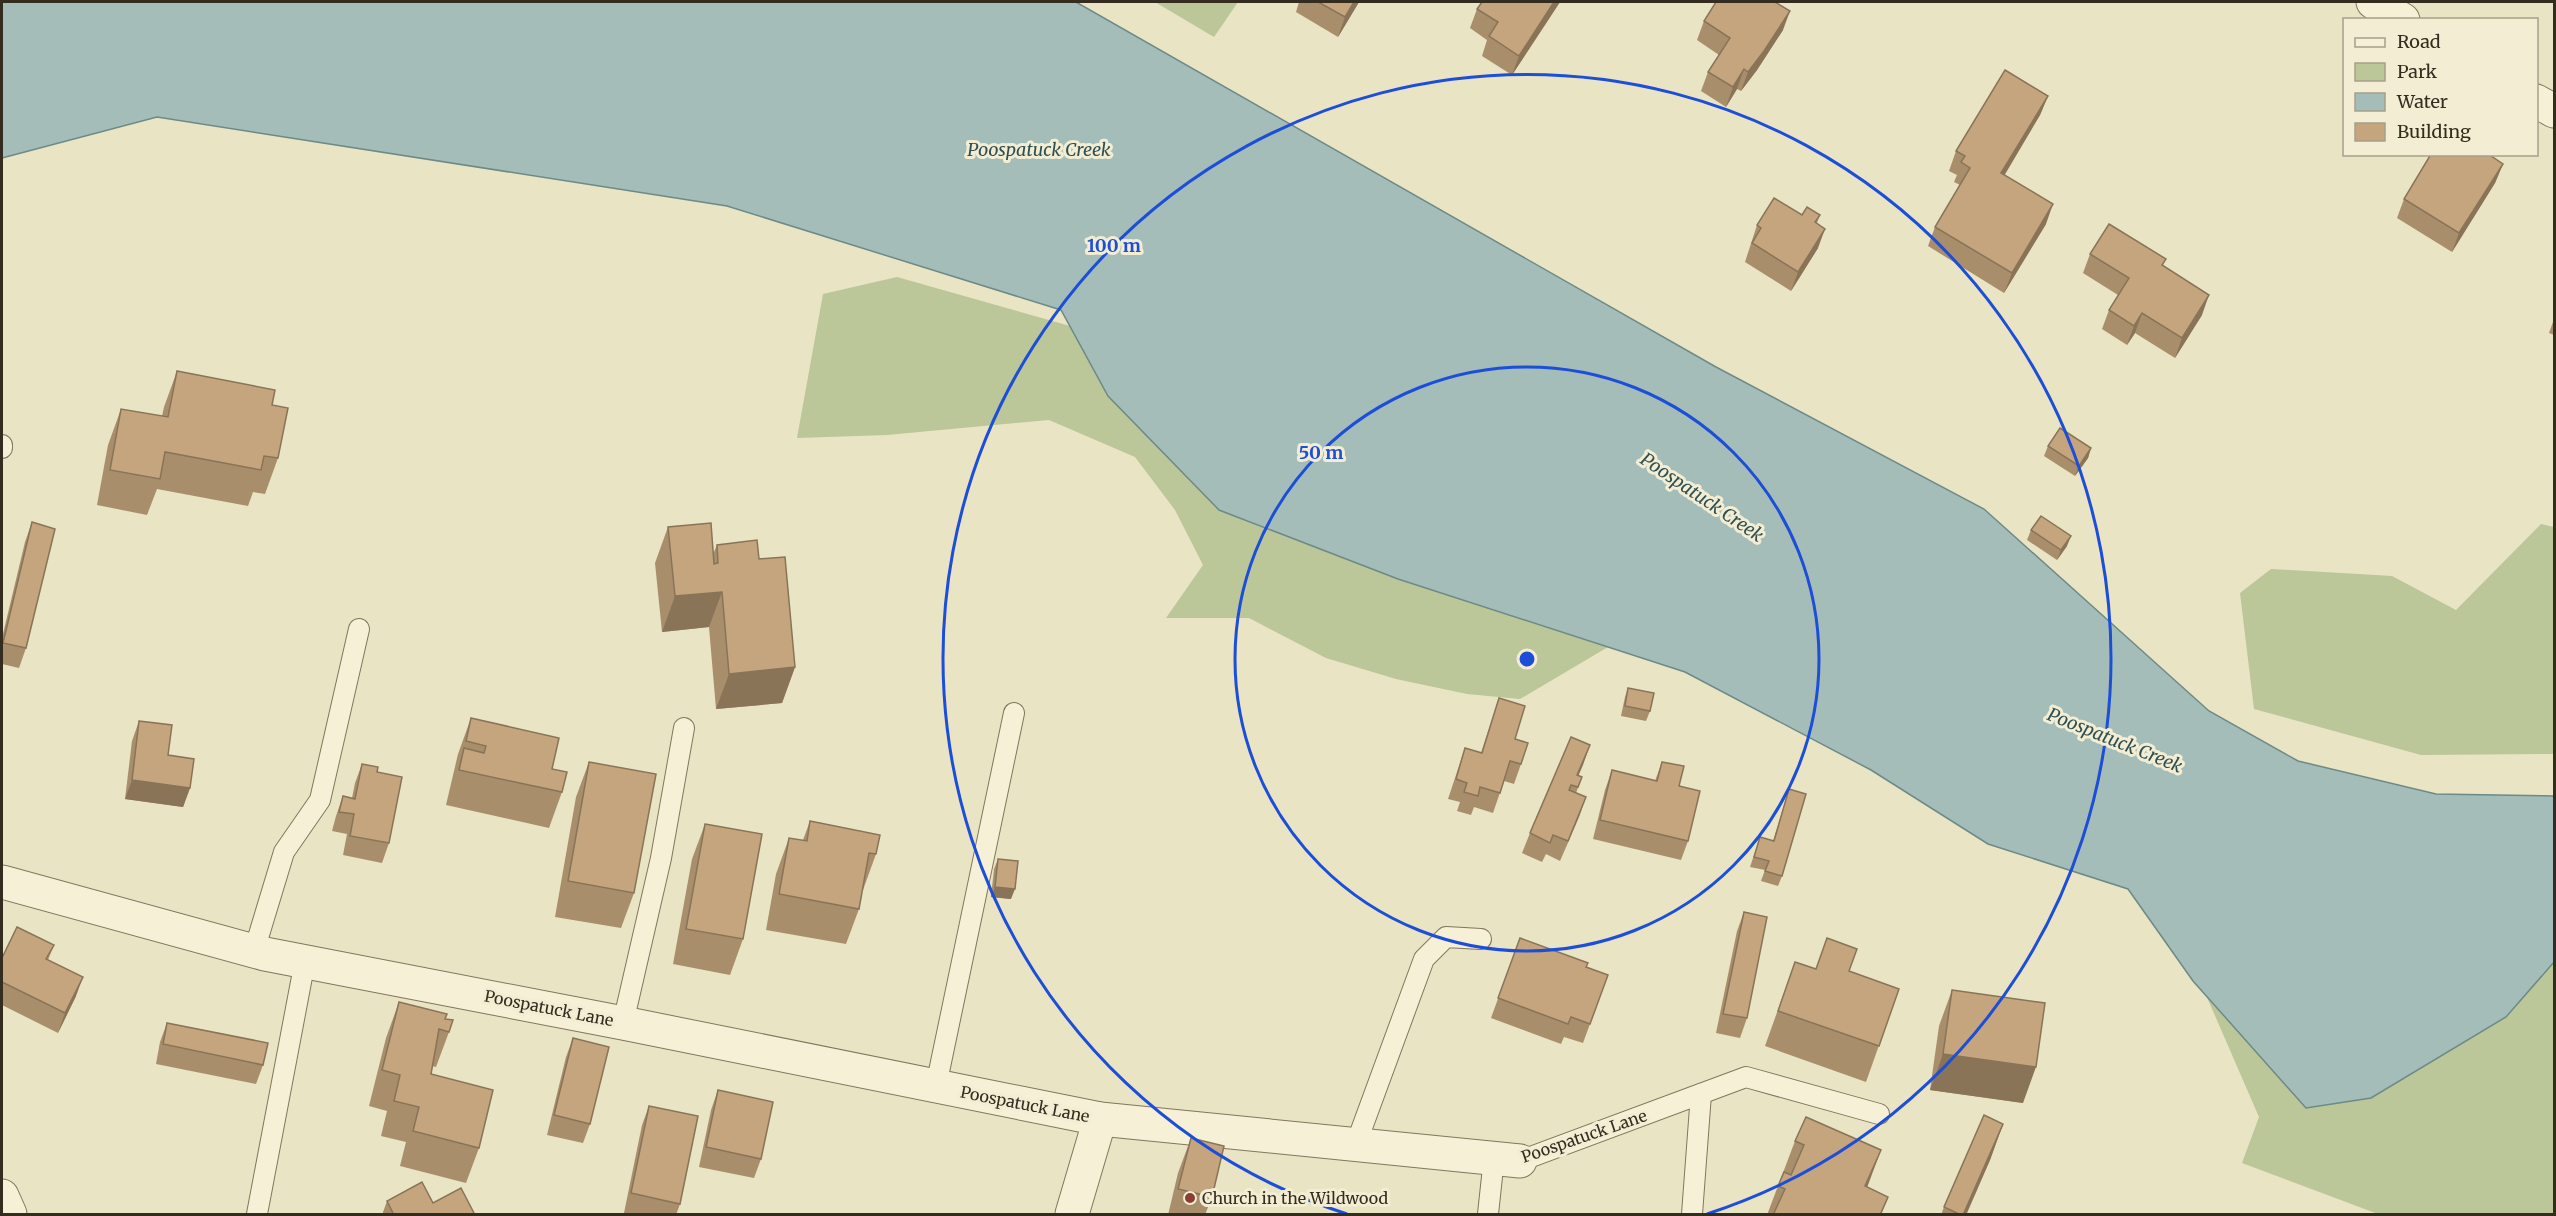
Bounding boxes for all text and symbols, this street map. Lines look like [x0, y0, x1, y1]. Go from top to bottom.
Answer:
legend [2343, 18, 2538, 156]
text: Road [2397, 30, 2441, 53]
text: Park [2397, 60, 2438, 83]
text: Water [2396, 90, 2448, 113]
text: Building [2397, 120, 2471, 143]
water label: Poospatuck Creek [967, 138, 1111, 161]
text: 100 m [1087, 234, 1141, 257]
text: 50 m [1299, 441, 1343, 464]
water label: Poospatuck Creek [1636, 447, 1768, 547]
centre of rings [1517, 649, 1537, 669]
water label: Poospatuck Creek [2044, 702, 2186, 778]
street label: Poospatuck Lane [483, 986, 615, 1030]
street label: Poospatuck Lane [959, 1082, 1091, 1126]
street label: Poospatuck Lane [1519, 1105, 1649, 1167]
place label: Church in the Wildwood [1202, 1188, 1388, 1208]
marker: Church in the Wildwood [1183, 1191, 1197, 1205]

